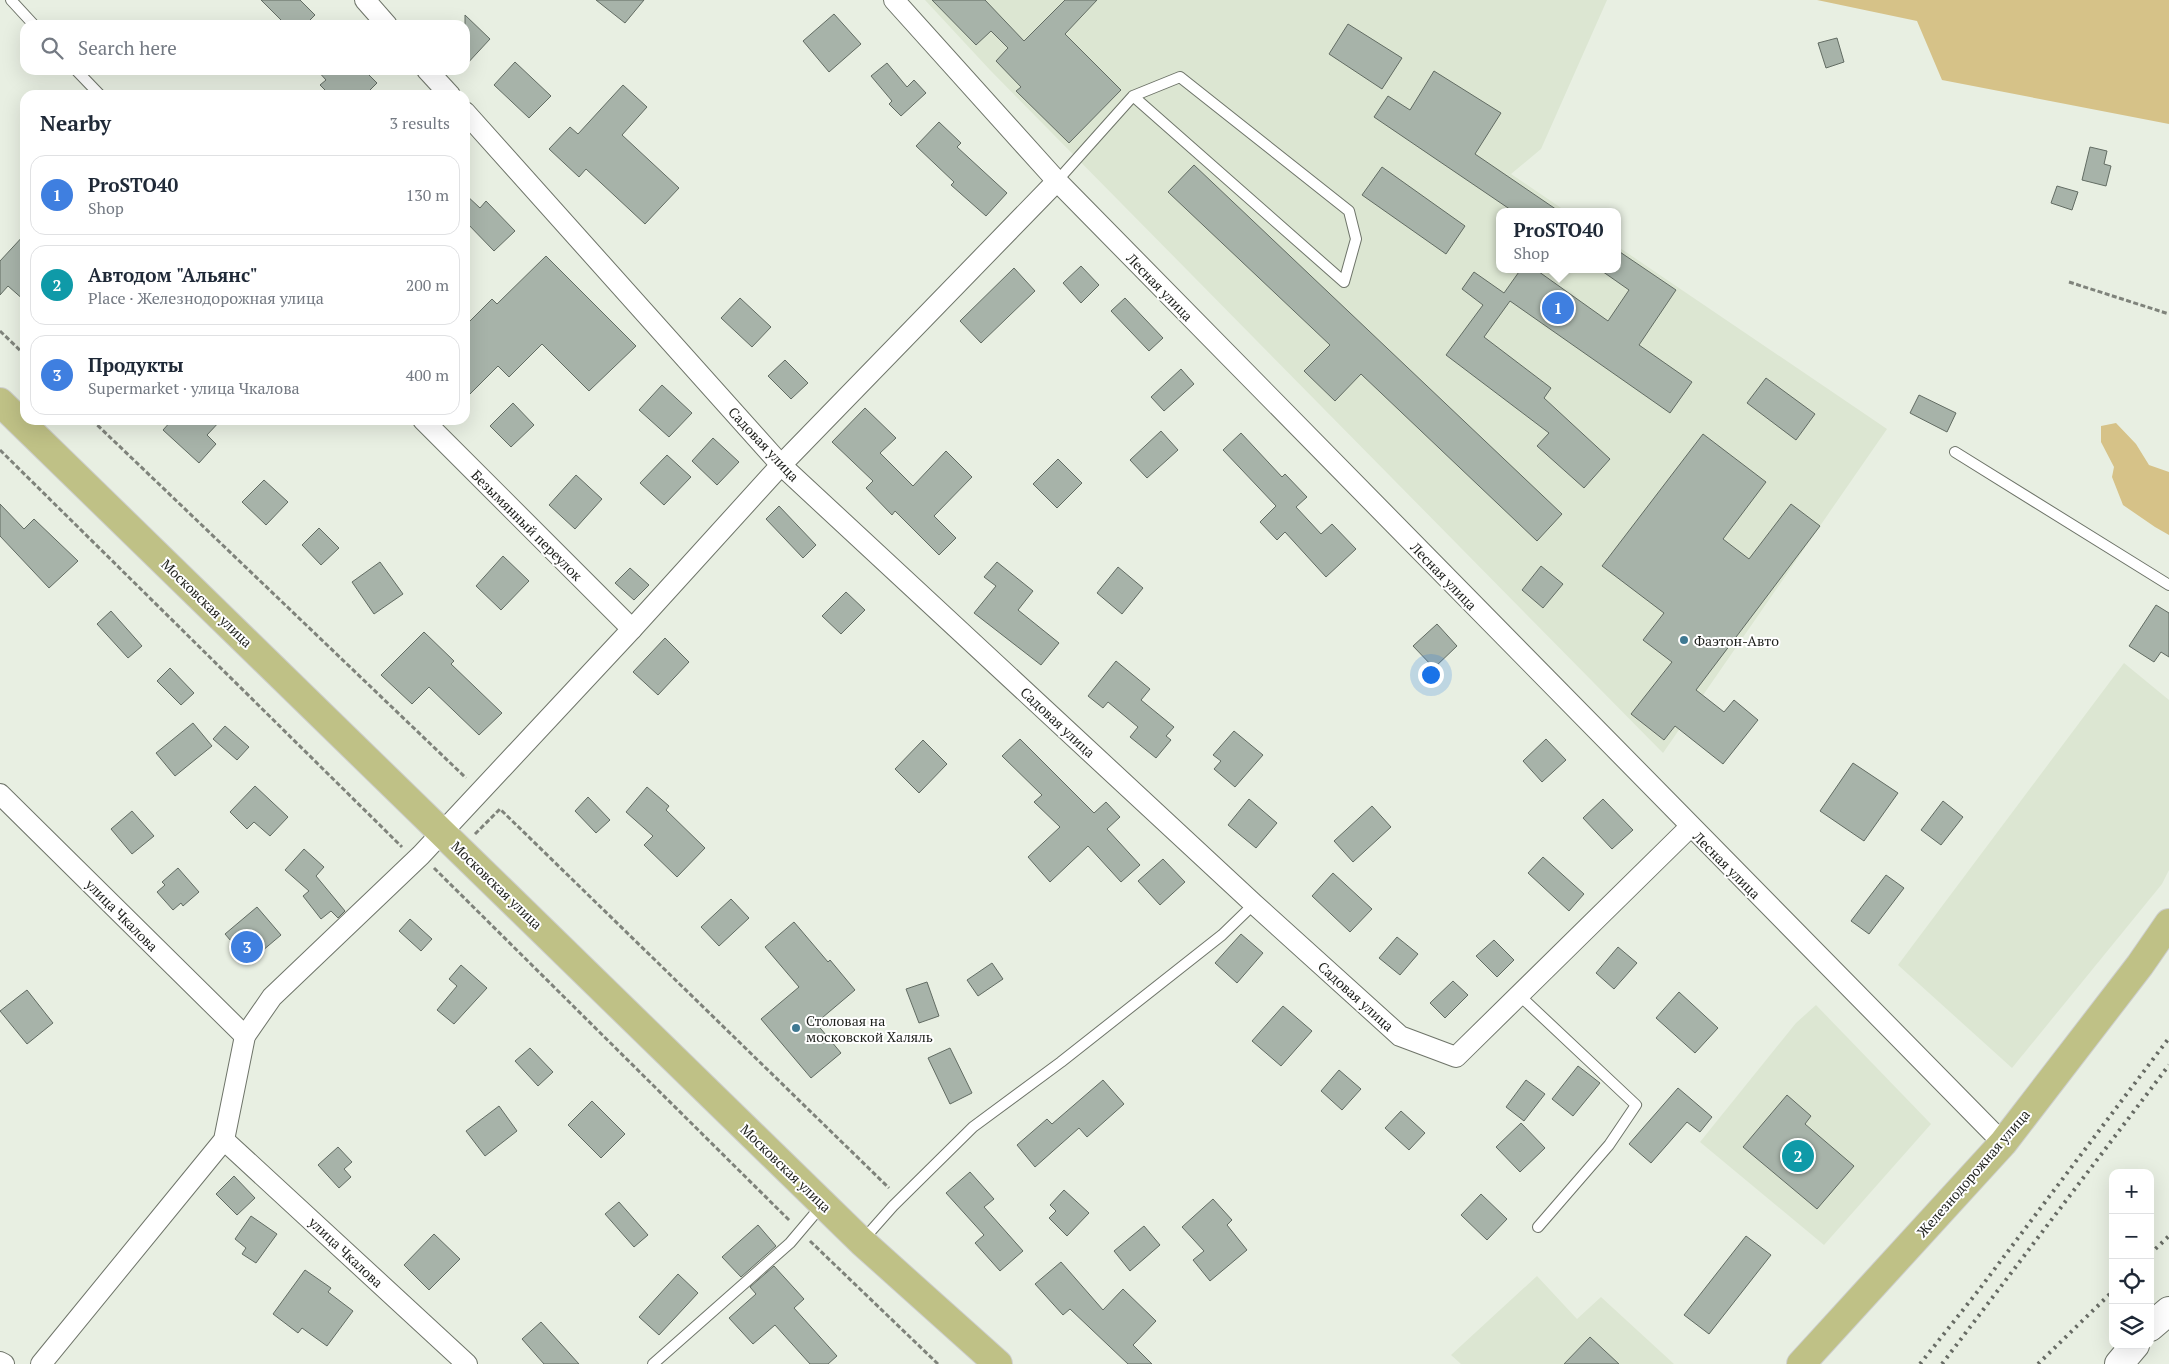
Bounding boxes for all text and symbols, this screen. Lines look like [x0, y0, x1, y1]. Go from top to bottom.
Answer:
search box [20, 20, 470, 75]
icon: search [38, 34, 66, 62]
text: Search here [78, 35, 177, 60]
text: Nearby [40, 109, 111, 137]
text: 3 results [390, 112, 450, 134]
text: ProSTO40 [88, 172, 178, 197]
text: 1 [52, 184, 62, 206]
text: 130 m [406, 184, 449, 206]
text: Shop [88, 197, 124, 219]
popup [1496, 208, 1621, 273]
text: ProSTO40 [1513, 217, 1604, 242]
text: Shop [1513, 242, 1549, 264]
street label: Лесная улица [1122, 248, 1197, 325]
text: Автодом "Альянс" [88, 262, 258, 287]
text: 2 [52, 274, 62, 296]
text: 200 m [406, 274, 449, 296]
text: Place · Железнодорожная улица [88, 287, 324, 309]
pin: 1 [1542, 289, 1574, 327]
text: Продукты [88, 352, 184, 377]
text: 3 [52, 364, 62, 386]
text: 400 m [406, 364, 449, 386]
text: Supermarket · улица Чкалова [88, 377, 300, 399]
street label: Садовая улица [724, 403, 804, 485]
street label: Безымянный переулок [467, 465, 587, 585]
street label: Лесная улица [1406, 537, 1481, 614]
street label: Московская улица [157, 555, 257, 651]
place label: Фаэтон-Авто [1694, 631, 1779, 650]
marker: Фаэтон-Авто [1678, 634, 1690, 646]
your location [1418, 662, 1444, 688]
street label: Садовая улица [1017, 682, 1099, 762]
street label: Лесная улица [1689, 827, 1765, 903]
street label: Московская улица [447, 837, 547, 933]
street label: улица Чкалова [81, 874, 162, 955]
pin: 3 [231, 928, 263, 966]
street label: Садовая улица [1314, 957, 1398, 1035]
place label: Столовая на московской Халяль [806, 1011, 933, 1046]
marker: Столовая на московской Халяль [790, 1022, 802, 1034]
street label: Железнодорожная улица [1912, 1105, 2034, 1241]
street label: Московская улица [736, 1120, 836, 1216]
pin: 2 [1782, 1137, 1814, 1175]
map controls [2109, 1169, 2154, 1349]
button: + [2109, 1169, 2154, 1214]
street label: улица Чкалова [304, 1212, 387, 1291]
button: − [2109, 1214, 2154, 1259]
button: locate [2109, 1259, 2154, 1304]
button: layers [2109, 1304, 2154, 1349]

